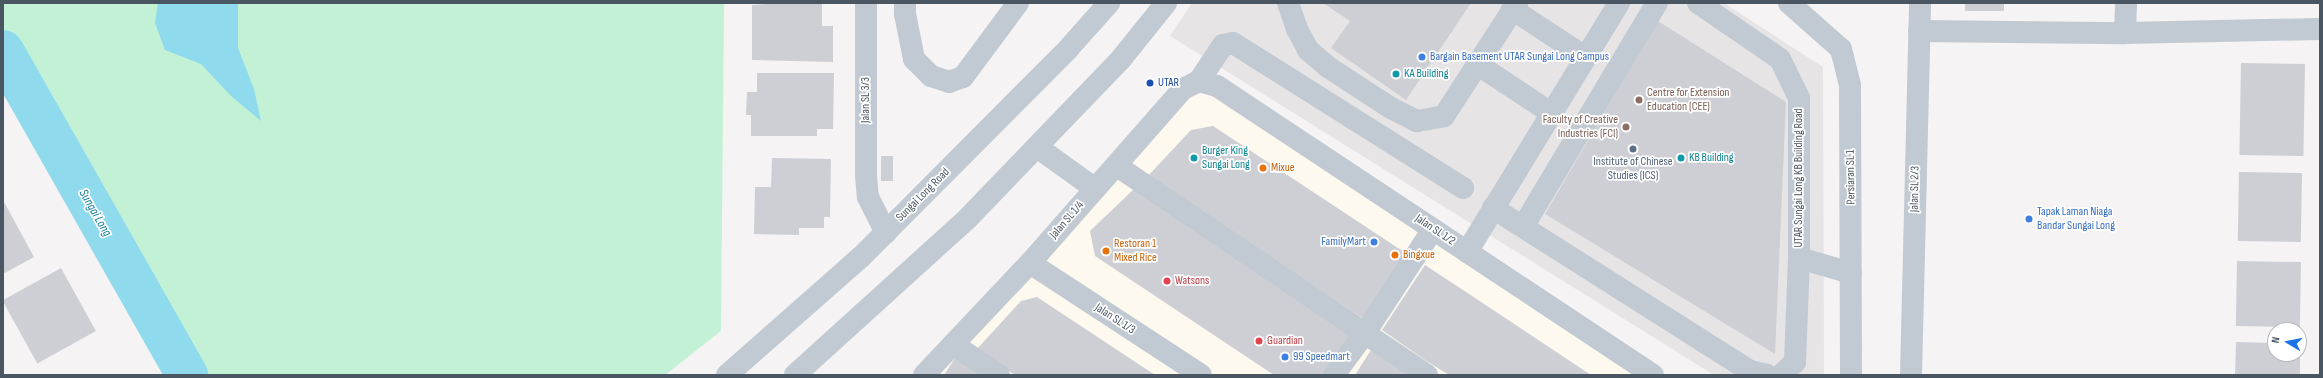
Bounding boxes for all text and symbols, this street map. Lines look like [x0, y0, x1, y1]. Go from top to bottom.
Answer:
place label: Bargain Basement UTAR Sungai Long Campus [1430, 50, 1609, 64]
marker: Bargain Basement UTAR Sungai Long Campus [1417, 52, 1427, 62]
place label: KA Building [1404, 67, 1448, 81]
marker: KA Building [1391, 69, 1401, 79]
place label: UTAR [1158, 76, 1179, 90]
street label: Jalan SL 3/3 [859, 77, 873, 123]
marker: UTAR [1145, 78, 1155, 88]
place label: Centre for Extension Education (CEE) [1647, 86, 1729, 114]
marker: Centre for Extension Education (CEE) [1634, 95, 1644, 105]
street label: UTAR Sungai Long KB Building Road [1792, 108, 1806, 248]
place label: Faculty of Creative Industries (FCI) [1543, 113, 1618, 141]
marker: Faculty of Creative Industries (FCI) [1621, 122, 1631, 132]
place label: Burger King Sungai Long [1202, 144, 1250, 172]
marker: Institute of Chinese Studies (ICS) [1628, 144, 1638, 154]
street label: Persiaran SL 1 [1843, 149, 1859, 205]
place label: KB Building [1689, 151, 1734, 165]
marker: Burger King Sungai Long [1189, 153, 1199, 163]
marker: KB Building [1676, 153, 1686, 163]
place label: Institute of Chinese Studies (ICS) [1593, 155, 1673, 183]
place label: Mixue [1271, 161, 1295, 175]
marker: Mixue [1258, 163, 1268, 173]
street label: Sungai Long Road [893, 165, 953, 225]
street label: Jalan SL 2/3 [1907, 166, 1923, 212]
water label: Sungai Long [75, 187, 115, 239]
street label: Jalan SL 1/4 [1047, 198, 1087, 242]
place label: Tapak Laman Niaga Bandar Sungai Long [2037, 205, 2115, 233]
street label: Jalan SL 1/2 [1412, 211, 1458, 249]
marker: Tapak Laman Niaga Bandar Sungai Long [2024, 214, 2034, 224]
place label: FamilyMart [1321, 235, 1366, 249]
place label: Restoran 1 Mixed Rice [1114, 237, 1157, 265]
marker: FamilyMart [1369, 237, 1379, 247]
marker: Restoran 1 Mixed Rice [1101, 246, 1111, 256]
place label: Bingxue [1403, 248, 1435, 262]
marker: Bingxue [1390, 250, 1400, 260]
place label: Watsons [1175, 274, 1209, 288]
marker: Watsons [1162, 276, 1172, 286]
street label: Jalan SL 1/3 [1092, 301, 1138, 337]
north arrow [2267, 322, 2307, 362]
place label: Guardian [1267, 334, 1303, 348]
marker: Guardian [1254, 336, 1264, 346]
text: N [2269, 336, 2283, 344]
place label: 99 Speedmart [1293, 350, 1350, 364]
marker: 99 Speedmart [1280, 352, 1290, 362]

